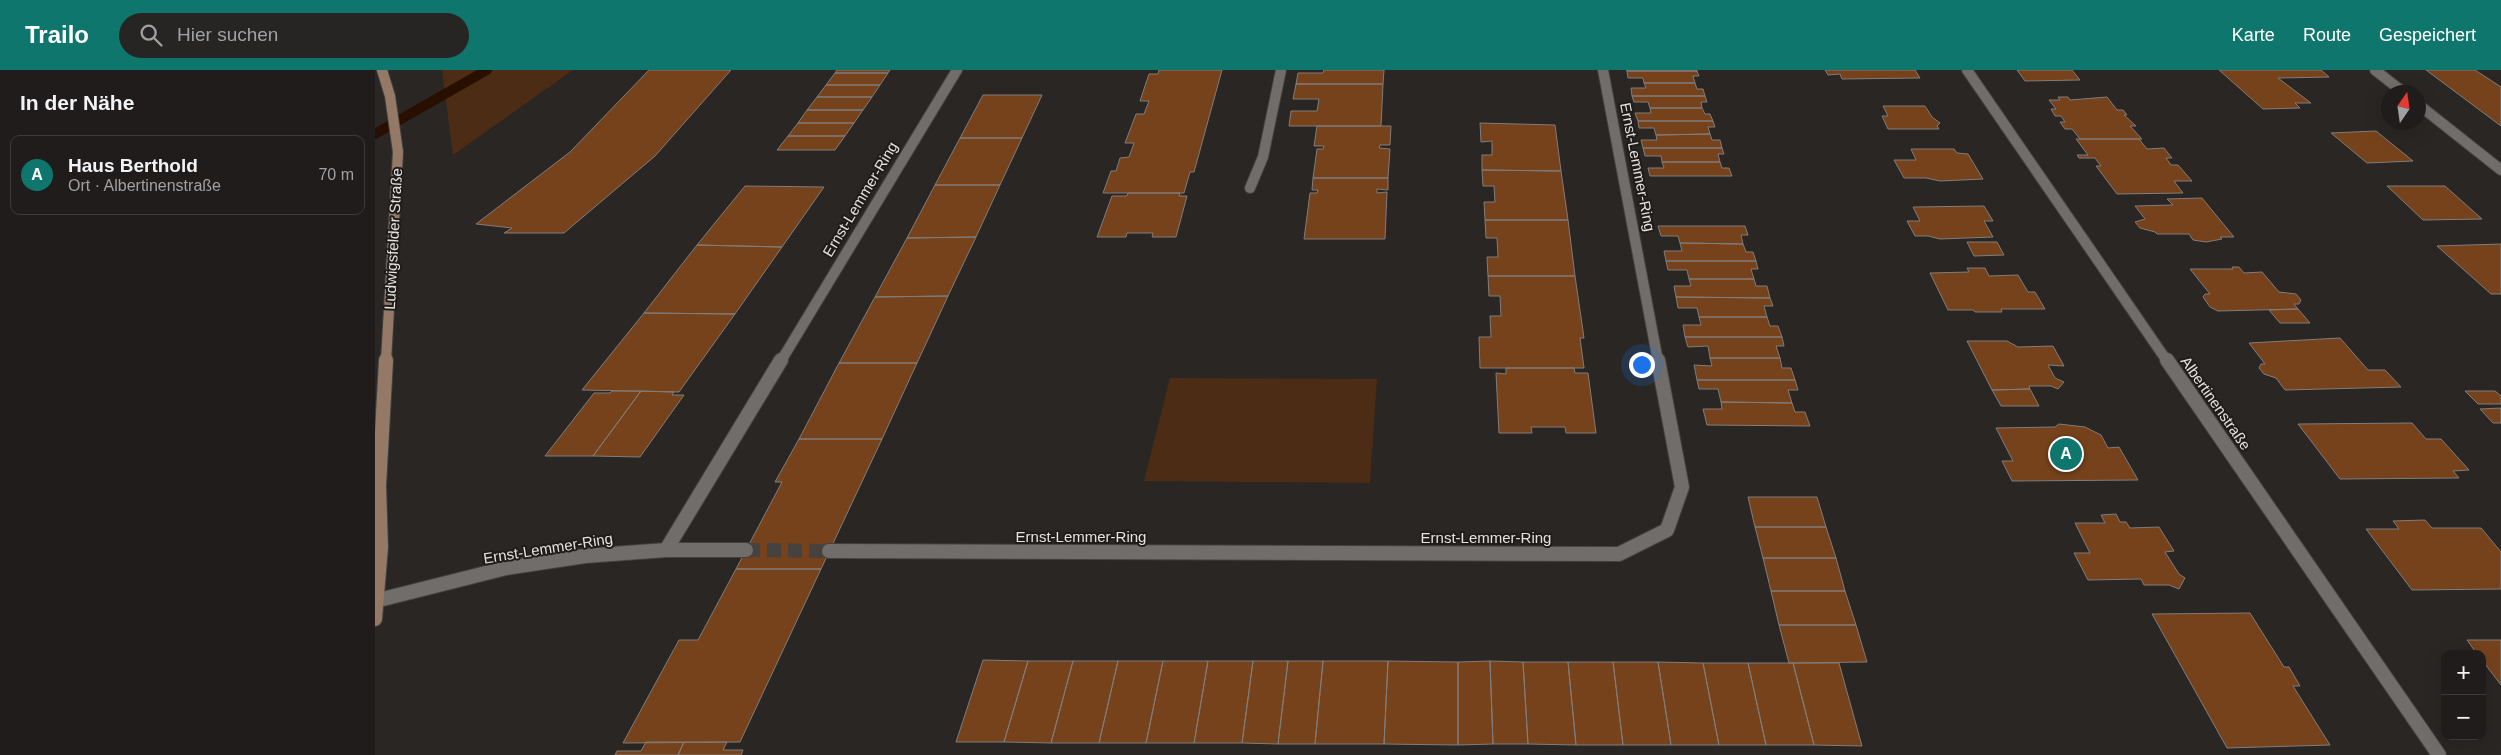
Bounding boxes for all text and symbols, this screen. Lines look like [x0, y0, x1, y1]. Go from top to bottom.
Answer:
search box [119, 13, 469, 58]
text: Trailo [25, 21, 89, 48]
icon: search [137, 21, 165, 49]
text: Hier suchen [177, 24, 278, 45]
text: Karte [2232, 25, 2275, 45]
text: Route [2303, 25, 2351, 45]
text: Gespeichert [2379, 25, 2476, 45]
north arrow [2381, 85, 2426, 130]
text: In der Nähe [20, 91, 134, 114]
street label: Ernst-Lemmer-Ring [1617, 101, 1659, 233]
street label: Ernst-Lemmer-Ring [819, 139, 901, 259]
text: Haus Berthold [68, 155, 198, 176]
text: A [31, 166, 43, 183]
text: 70 m [318, 166, 354, 183]
street label: Ludwigsfelder Straße [381, 168, 405, 310]
text: Ort · Albertinenstraße [68, 177, 221, 194]
your location [1629, 352, 1655, 378]
street label: Albertinenstraße [2177, 353, 2255, 453]
pin: A [2050, 435, 2082, 473]
street label: Ernst-Lemmer-Ring [1016, 528, 1146, 545]
street label: Ernst-Lemmer-Ring [482, 529, 614, 567]
street label: Ernst-Lemmer-Ring [1421, 529, 1551, 546]
map controls [2441, 650, 2486, 740]
button: + [2441, 650, 2486, 695]
button: − [2441, 695, 2486, 740]

